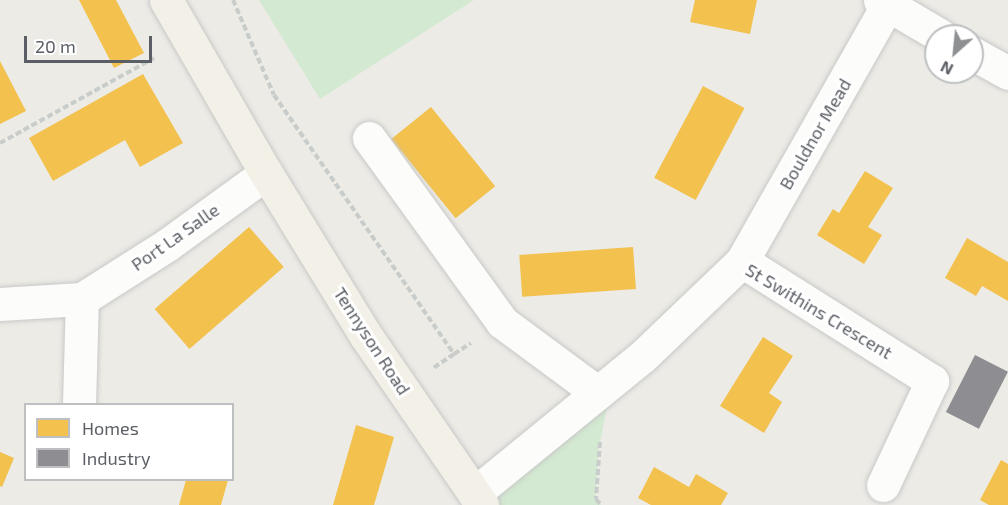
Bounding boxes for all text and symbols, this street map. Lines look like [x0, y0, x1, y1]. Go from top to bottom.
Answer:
scale bar [27, 24, 154, 62]
north arrow [924, 24, 984, 84]
text: 20 m [35, 35, 76, 57]
text: N [937, 58, 956, 80]
street label: Bouldnor Mead [774, 75, 856, 193]
street label: Port La Salle [127, 199, 223, 275]
street label: St Swithins Crescent [742, 259, 896, 363]
street label: Tennyson Road [329, 283, 415, 399]
legend [24, 403, 234, 481]
text: Homes [82, 417, 139, 439]
text: Industry [82, 447, 151, 469]

